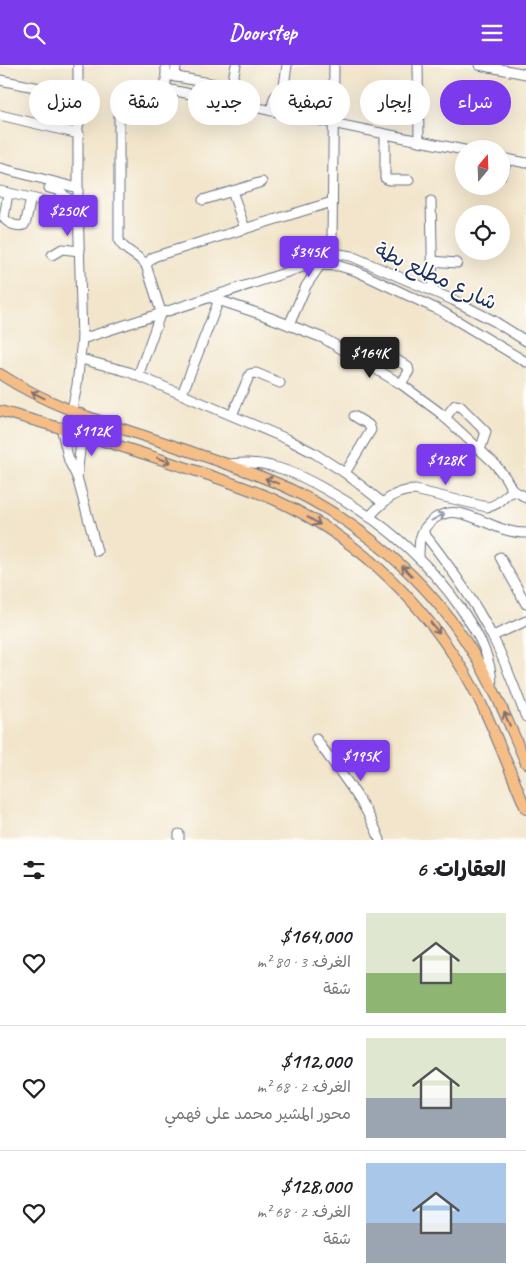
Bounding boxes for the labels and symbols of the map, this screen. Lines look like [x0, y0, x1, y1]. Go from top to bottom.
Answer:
north arrow [455, 140, 510, 195]
pin: $250K [33, 195, 103, 237]
pin: $345K [274, 235, 344, 278]
street label: شارع مطلع بطة [370, 236, 501, 317]
pin: $164K [335, 337, 405, 379]
one-way arrow [30, 390, 45, 400]
pin: $112K [57, 415, 127, 457]
pin: $128K [411, 443, 481, 486]
one-way arrow [156, 456, 172, 466]
one-way arrow [265, 476, 280, 486]
one-way arrow [431, 512, 445, 522]
one-way arrow [307, 516, 321, 526]
one-way arrow [400, 565, 413, 577]
one-way arrow [429, 621, 440, 634]
one-way arrow [501, 712, 511, 727]
pin: $195K [326, 739, 396, 782]

